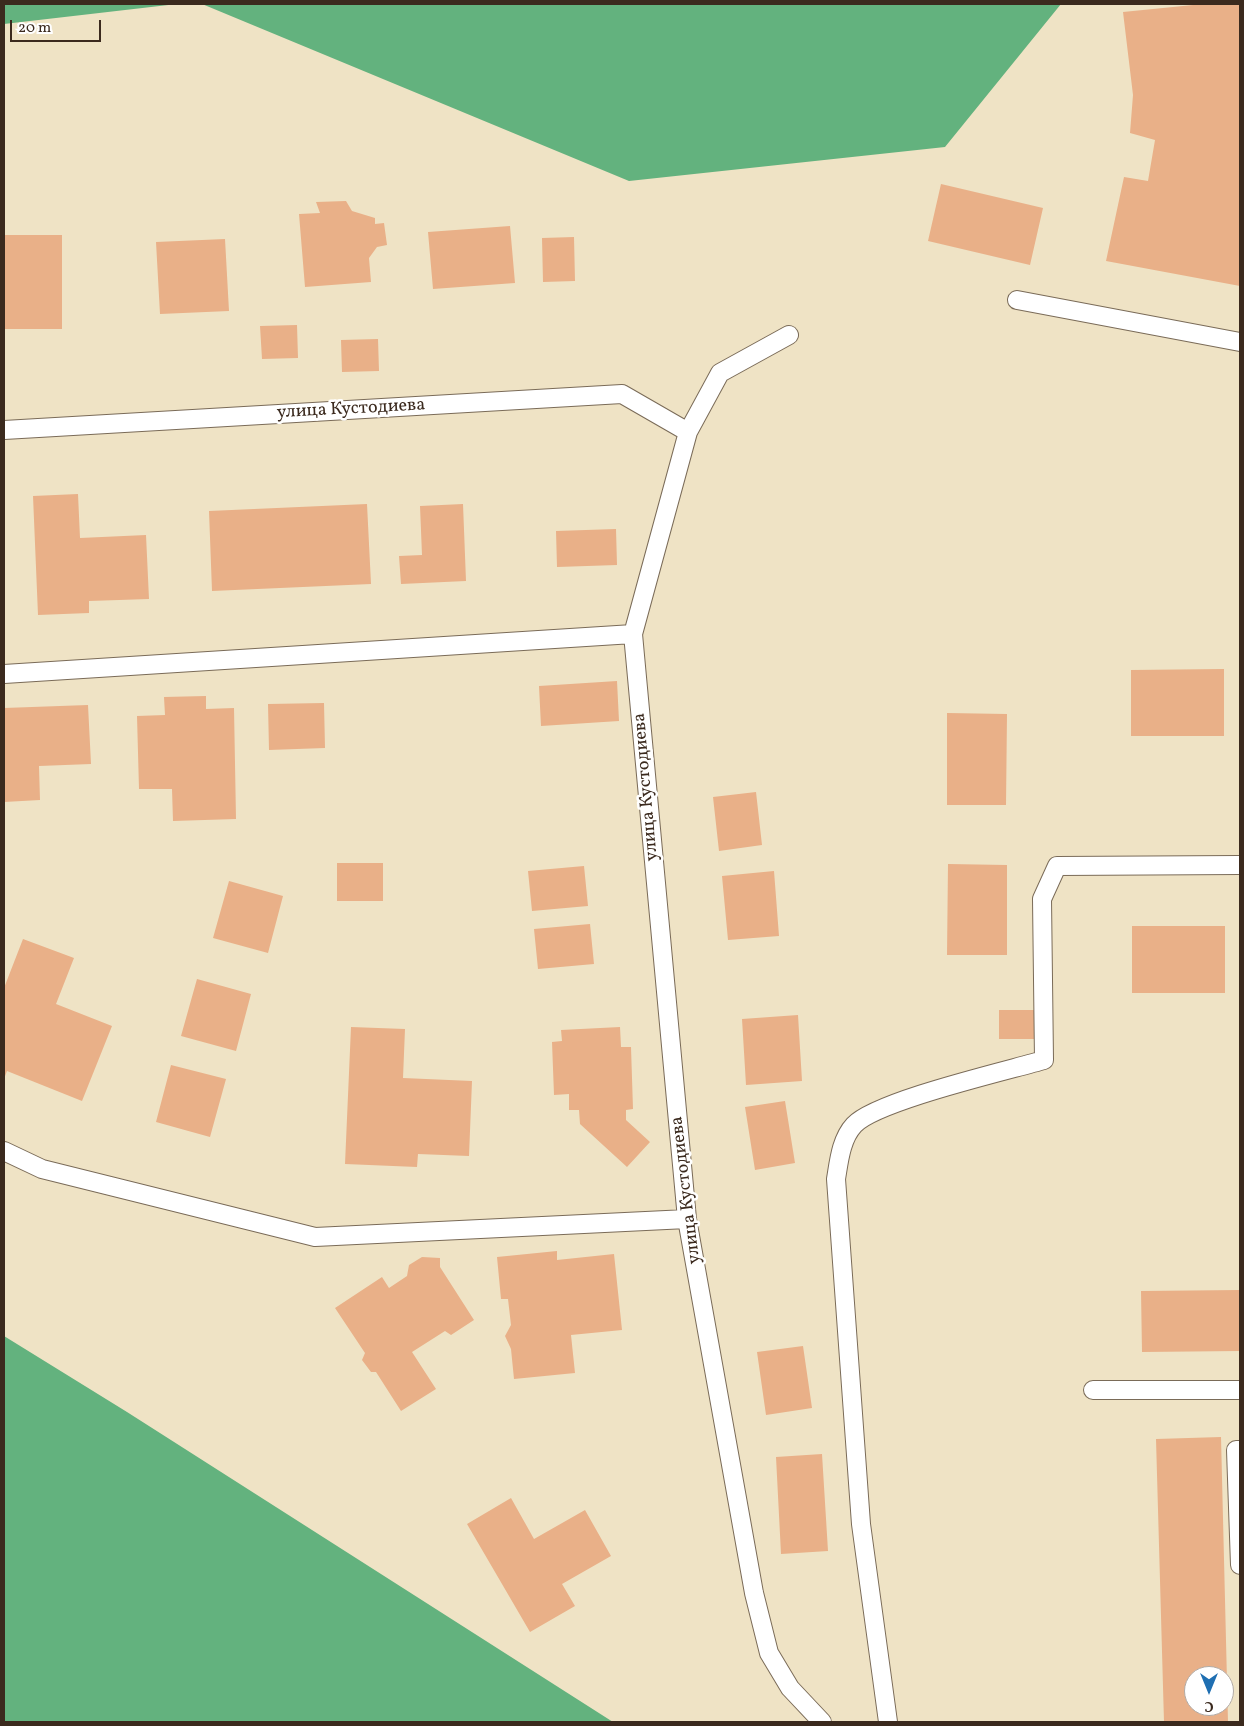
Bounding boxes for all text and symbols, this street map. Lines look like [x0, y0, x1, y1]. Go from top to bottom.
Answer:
scale bar [12, 10, 104, 42]
text: 20 m [18, 18, 51, 39]
street label: улица Кустодиева [276, 395, 426, 425]
street label: улица Кустодиева [630, 712, 664, 862]
street label: улица Кустодиева [667, 1115, 707, 1265]
north arrow [1184, 1666, 1234, 1716]
text: С [1205, 1696, 1214, 1715]

